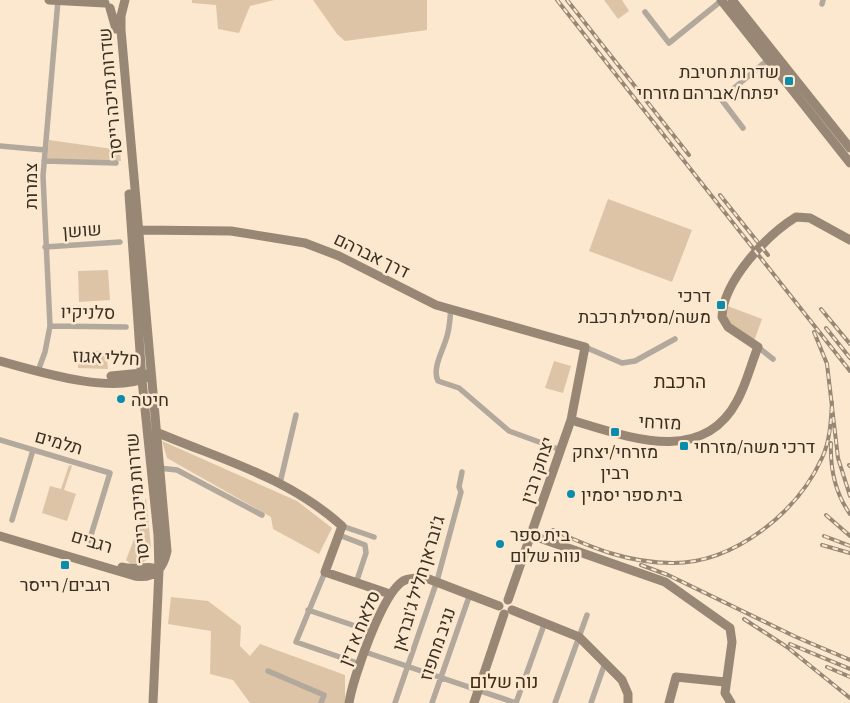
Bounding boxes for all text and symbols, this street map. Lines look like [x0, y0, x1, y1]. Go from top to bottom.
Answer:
street label: שדרות מיכה רייסר [94, 27, 126, 159]
place label: שדרות חטיבת יפתח/אברהם מזרחי [637, 61, 779, 103]
marker: שדרות חטיבת יפתח/אברהם מזרחי [783, 75, 795, 87]
street label: צמרות [20, 163, 41, 209]
street label: שושן [62, 218, 102, 242]
street label: דרך אברהם [331, 228, 413, 282]
place label: דרכי משה/מסילת רכבת [578, 285, 711, 327]
marker: דרכי משה/מסילת רכבת [715, 299, 727, 311]
street label: סלניקיו [61, 301, 115, 323]
street label: חללי אגוז [72, 345, 140, 369]
district label: הרכבת [654, 370, 706, 392]
place label: חיטה [131, 389, 169, 410]
marker: חיטה [115, 393, 127, 405]
street label: מזרחי [638, 410, 682, 434]
street label: תלמים [33, 425, 85, 459]
marker: מזרחי/יצחק רבין [609, 426, 621, 438]
street label: שדרות מיכה רייסר [121, 432, 153, 564]
street label: יצחק רבין [516, 434, 558, 506]
place label: דרכי משה/מזרחי [694, 436, 815, 457]
marker: דרכי משה/מזרחי [678, 440, 690, 452]
place label: מזרחי/יצחק רבין [572, 441, 658, 483]
place label: בית ספר יסמין [581, 484, 683, 505]
marker: בית ספר יסמין [565, 488, 577, 500]
street label: ג'ובראן חליל ג'ובראן [387, 513, 449, 653]
place label: בית ספר נווה שלום [510, 524, 580, 566]
street label: רגבים [69, 525, 115, 557]
marker: בית ספר נווה שלום [494, 538, 506, 550]
marker: רגבים/ רייסר [59, 559, 71, 571]
place label: רגבים/ רייסר [20, 574, 110, 595]
street label: סלאח א דין [334, 587, 384, 669]
street label: נגיב מחפוז [415, 605, 459, 683]
district label: נוה שלום [470, 670, 538, 692]

